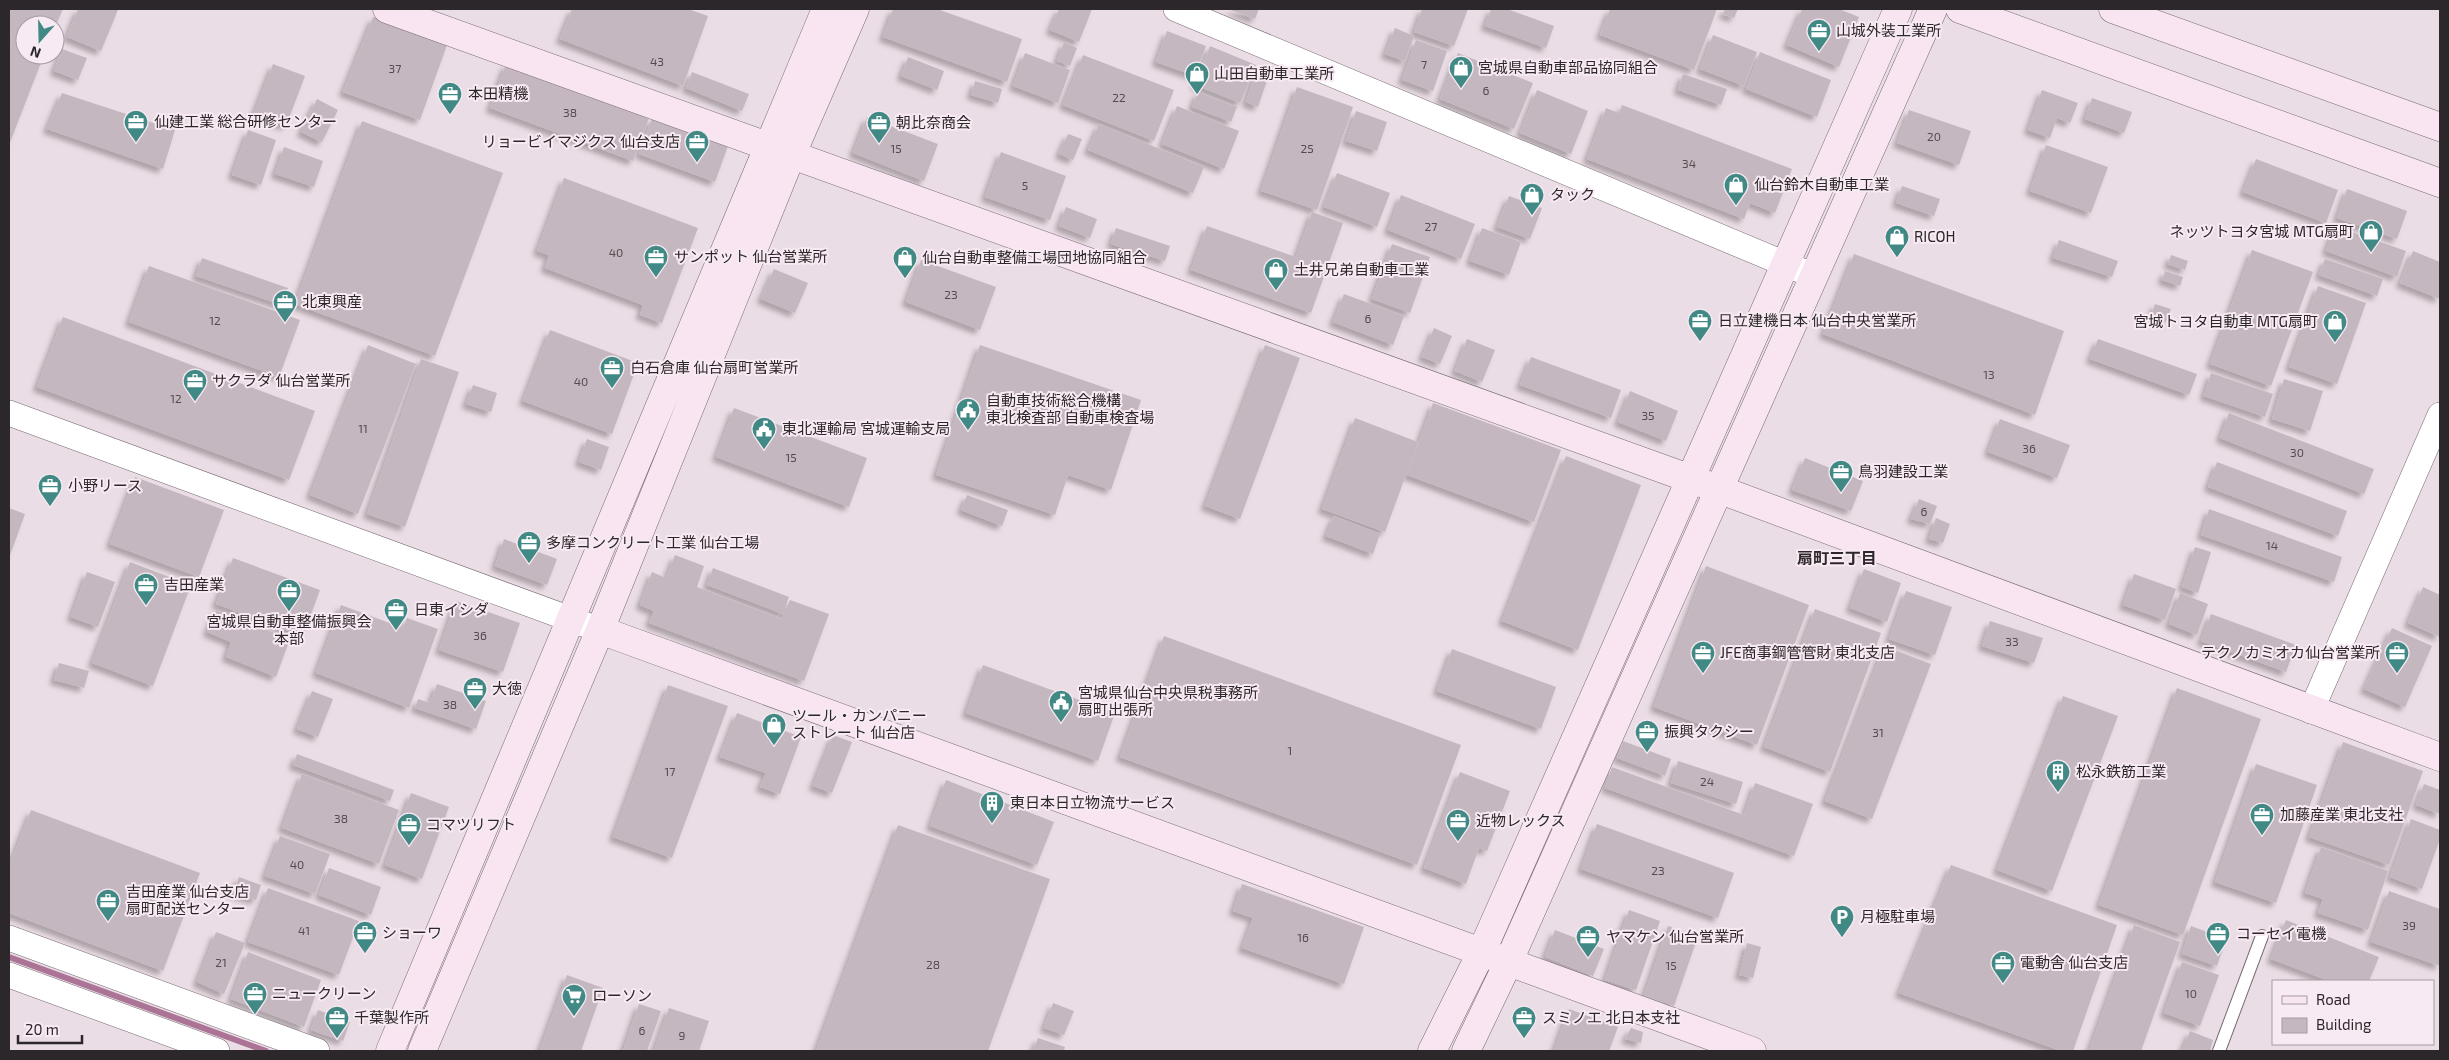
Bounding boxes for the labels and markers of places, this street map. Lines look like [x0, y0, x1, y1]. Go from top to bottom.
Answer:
office icon: 山城外装工業所 [1806, 18, 1832, 52]
place label: 山城外装工業所 [1836, 21, 1941, 39]
shop icon: 宮城県自動車部品協同組合 [1448, 55, 1474, 89]
place label: 宮城県自動車部品協同組合 [1478, 58, 1658, 76]
shop icon: 山田自動車工業所 [1184, 61, 1210, 95]
place label: 山田自動車工業所 [1214, 64, 1334, 82]
office icon: 本田精機 [437, 81, 463, 115]
place label: 本田精機 [468, 84, 528, 102]
office icon: 仙建工業 総合研修センター [123, 109, 149, 143]
office icon: 朝比奈商会 [866, 110, 892, 144]
place label: 仙建工業 総合研修センター [154, 112, 337, 130]
place label: 朝比奈商会 [896, 113, 971, 131]
office icon: リョービイマジクス 仙台支店 [684, 129, 710, 163]
place label: リョービイマジクス 仙台支店 [482, 132, 680, 150]
shop icon: 仙台鈴木自動車工業 [1723, 172, 1749, 206]
place label: 仙台鈴木自動車工業 [1754, 175, 1889, 193]
shop icon: タック [1519, 182, 1545, 216]
place label: タック [1550, 185, 1595, 203]
shop icon: ネッツトヨタ宮城 MTG扇町 [2358, 219, 2384, 253]
place label: ネッツトヨタ宮城 MTG扇町 [2170, 222, 2354, 240]
shop icon: RICOH [1884, 224, 1910, 258]
place label: RICOH [1914, 227, 1956, 245]
office icon: サンポット 仙台営業所 [643, 244, 669, 278]
shop icon: 仙台自動車整備工場団地協同組合 [892, 245, 918, 279]
place label: サンポット 仙台営業所 [674, 247, 827, 265]
place label: 仙台自動車整備工場団地協同組合 [922, 248, 1147, 266]
shop icon: 土井兄弟自動車工業 [1263, 257, 1289, 291]
place label: 土井兄弟自動車工業 [1294, 260, 1429, 278]
office icon: 北東興産 [272, 289, 298, 323]
place label: 北東興産 [302, 292, 362, 310]
office icon: 日立建機日本 仙台中央営業所 [1687, 308, 1713, 342]
shop icon: 宮城トヨタ自動車 MTG扇町 [2322, 309, 2348, 343]
place label: 日立建機日本 仙台中央営業所 [1718, 311, 1916, 329]
place label: 宮城トヨタ自動車 MTG扇町 [2134, 312, 2318, 330]
office icon: 白石倉庫 仙台扇町営業所 [599, 355, 625, 389]
place label: 白石倉庫 仙台扇町営業所 [630, 358, 798, 376]
office icon: サクラダ 仙台営業所 [182, 368, 208, 402]
place label: サクラダ 仙台営業所 [212, 371, 350, 389]
place label: 自動車技術総合機構 東北検査部 自動車検査場 [986, 391, 1154, 426]
public building icon: 自動車技術総合機構 東北検査部 自動車検査場 [955, 397, 981, 431]
public building icon: 東北運輸局 宮城運輸支局 [751, 416, 777, 450]
place label: 東北運輸局 宮城運輸支局 [782, 419, 950, 437]
office icon: 鳥羽建設工業 [1828, 459, 1854, 493]
place label: 鳥羽建設工業 [1858, 462, 1948, 480]
office icon: 小野リース [37, 473, 63, 507]
place label: 小野リース [68, 476, 142, 494]
office icon: 多摩コンクリート工業 仙台工場 [516, 530, 542, 564]
place label: 多摩コンクリート工業 仙台工場 [546, 533, 759, 551]
office icon: 吉田産業 [133, 572, 159, 606]
place label: 吉田産業 [164, 575, 224, 593]
office icon: 宮城県自動車整備振興会 本部 [276, 578, 302, 612]
office icon: 日東イシダ [383, 597, 409, 631]
place label: 日東イシダ [414, 600, 489, 618]
place label: 宮城県自動車整備振興会 本部 [206, 612, 372, 647]
office icon: JFE商事鋼管管財 東北支店 [1690, 640, 1716, 674]
office icon: テクノカミオカ仙台営業所 [2384, 640, 2410, 674]
place label: JFE商事鋼管管財 東北支店 [1720, 643, 1895, 661]
place label: テクノカミオカ仙台営業所 [2201, 643, 2380, 661]
office icon: 大徳 [462, 676, 488, 710]
place label: 大徳 [492, 679, 522, 697]
place label: 宮城県仙台中央県税事務所 扇町出張所 [1078, 683, 1258, 718]
public building icon: 宮城県仙台中央県税事務所 扇町出張所 [1048, 689, 1074, 723]
place label: ツール・カンパニー ストレート 仙台店 [792, 706, 927, 741]
shop icon: ツール・カンパニー ストレート 仙台店 [761, 712, 787, 746]
office icon: 振興タクシー [1634, 719, 1660, 753]
place label: 振興タクシー [1664, 722, 1754, 740]
building icon: 松永鉄筋工業 [2045, 759, 2071, 793]
place label: 松永鉄筋工業 [2076, 762, 2166, 780]
building icon: 東日本日立物流サービス [979, 790, 1005, 824]
place label: 東日本日立物流サービス [1010, 793, 1175, 811]
office icon: 加藤産業 東北支社 [2249, 802, 2275, 836]
place label: 加藤産業 東北支社 [2280, 805, 2403, 823]
office icon: 近物レックス [1445, 808, 1471, 842]
place label: 近物レックス [1476, 811, 1566, 829]
office icon: コマツリフト [396, 812, 422, 846]
place label: コマツリフト [426, 815, 516, 833]
place label: 吉田産業 仙台支店 扇町配送センター [126, 882, 249, 917]
office icon: 吉田産業 仙台支店 扇町配送センター [95, 888, 121, 922]
parking icon: 月極駐車場 [1829, 904, 1855, 938]
place label: 月極駐車場 [1860, 907, 1935, 925]
office icon: ショーワ [352, 920, 378, 954]
office icon: コーセイ電機 [2205, 921, 2231, 955]
place label: ショーワ [382, 923, 442, 941]
office icon: ヤマケン 仙台営業所 [1575, 924, 1601, 958]
place label: コーセイ電機 [2236, 924, 2326, 942]
place label: ヤマケン 仙台営業所 [1606, 927, 1744, 945]
office icon: 電動舎 仙台支店 [1990, 950, 2016, 984]
place label: 電動舎 仙台支店 [2020, 953, 2128, 971]
office icon: ニュークリーン [242, 981, 268, 1015]
supermarket icon: ローソン [561, 983, 587, 1017]
place label: ニュークリーン [272, 984, 376, 1002]
place label: ローソン [592, 986, 652, 1004]
office icon: 千葉製作所 [324, 1005, 350, 1039]
office icon: スミノエ 北日本支社 [1511, 1005, 1537, 1039]
place label: 千葉製作所 [354, 1008, 429, 1026]
place label: スミノエ 北日本支社 [1542, 1008, 1680, 1026]

